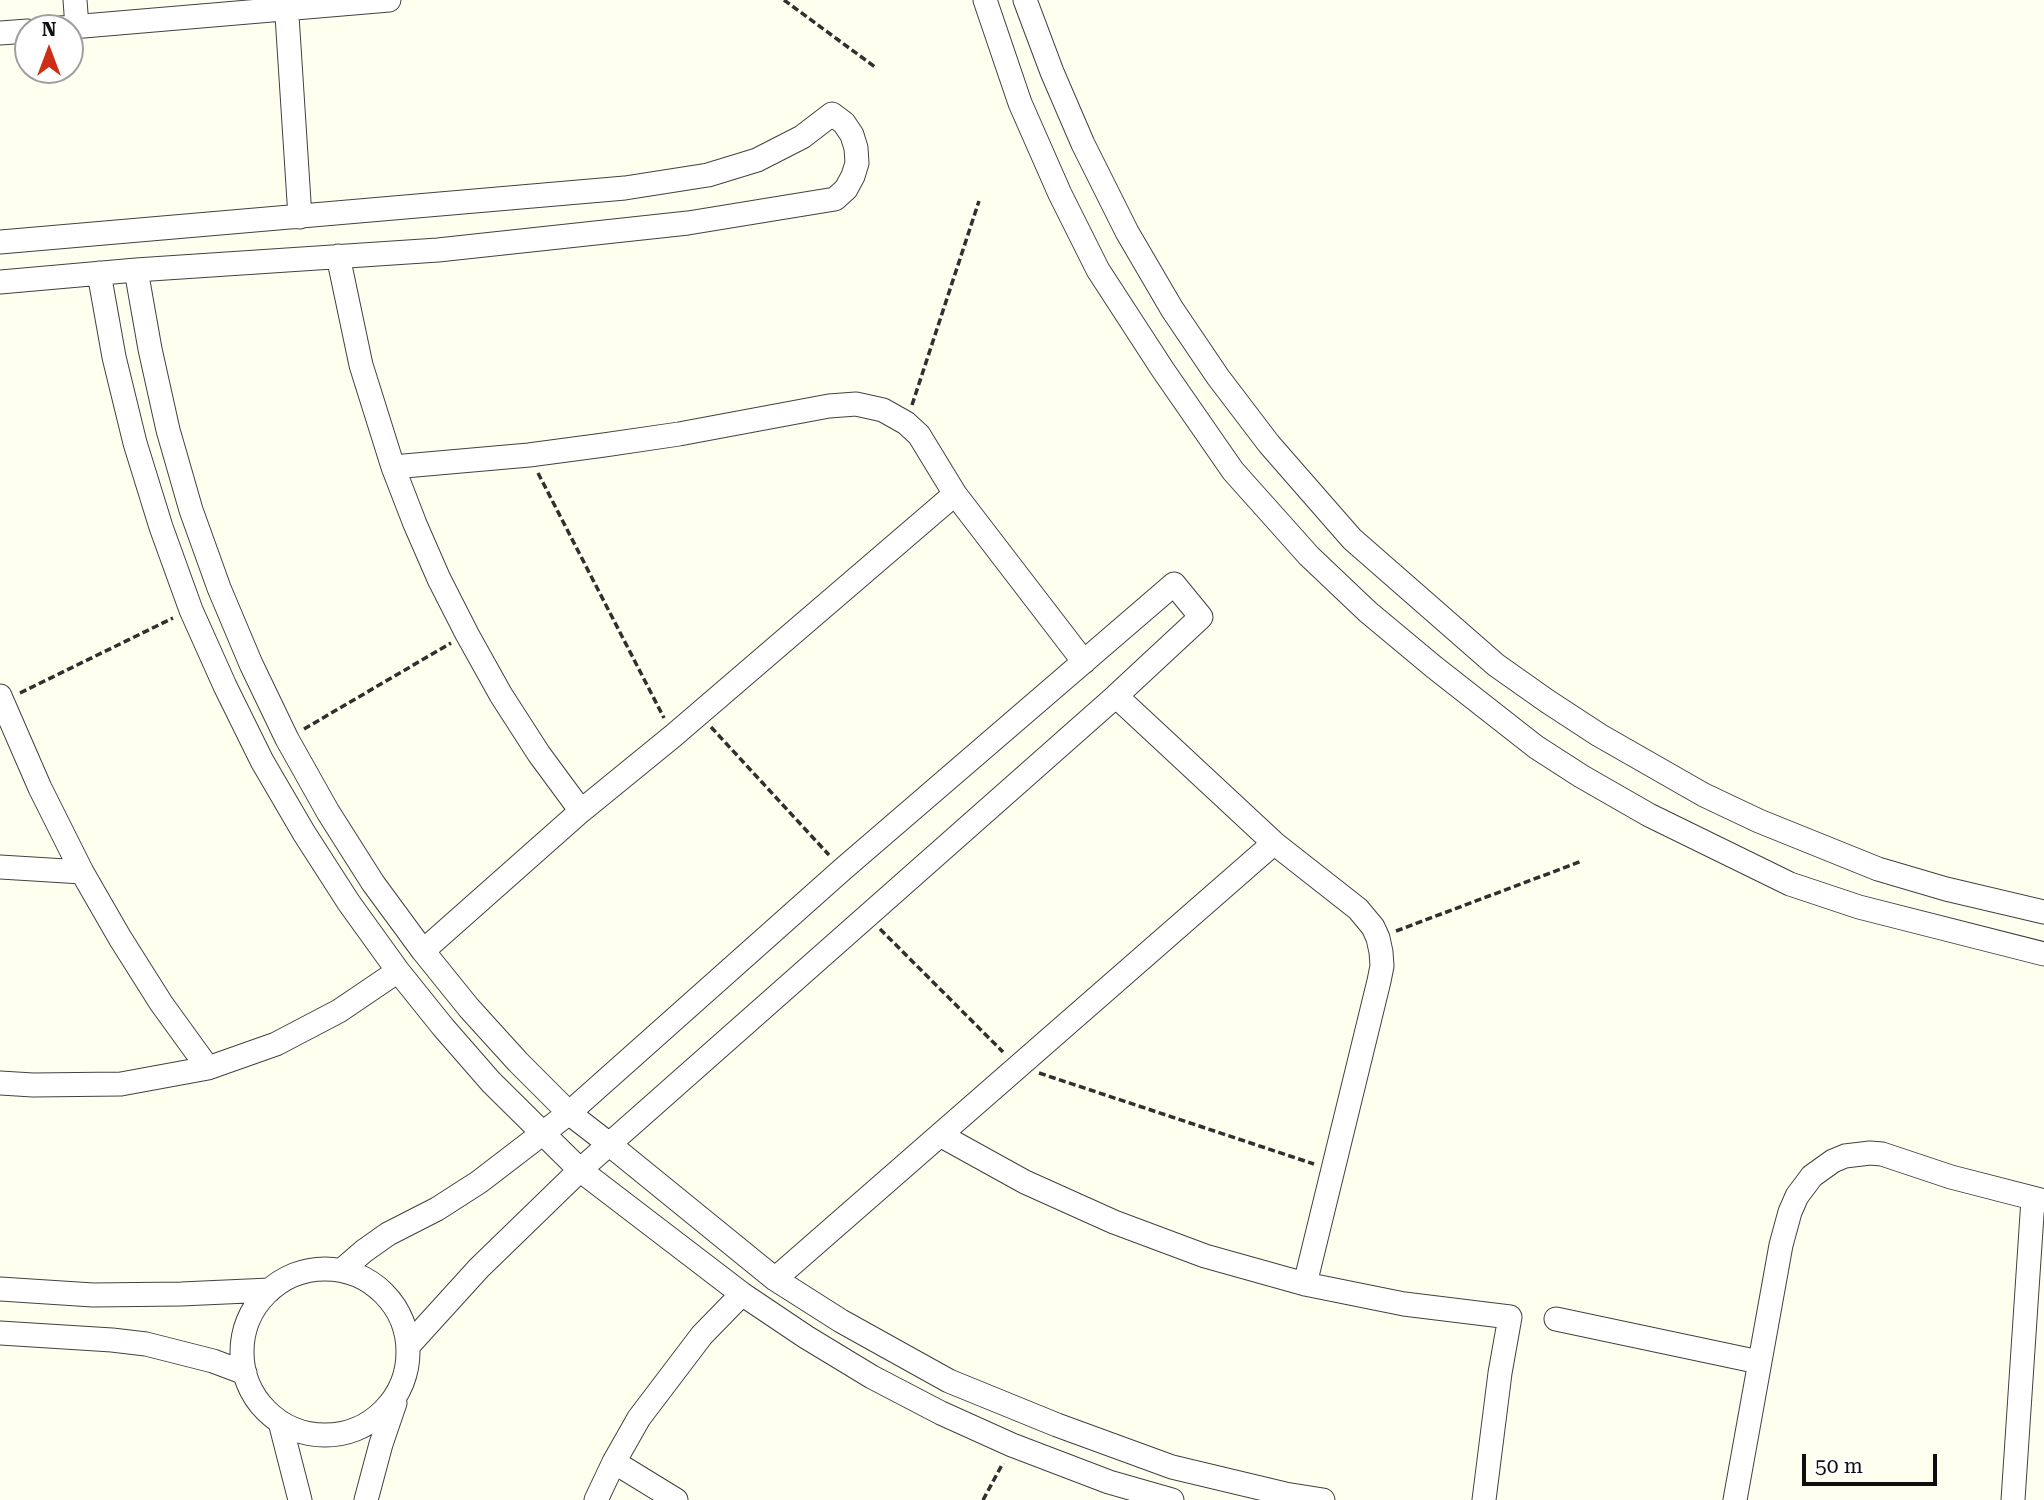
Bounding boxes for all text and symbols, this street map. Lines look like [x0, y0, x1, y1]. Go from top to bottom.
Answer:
north arrow [14, 14, 84, 84]
text: N [42, 18, 56, 41]
scale bar [1806, 1440, 1941, 1484]
text: 50 m [1815, 1454, 1863, 1478]

